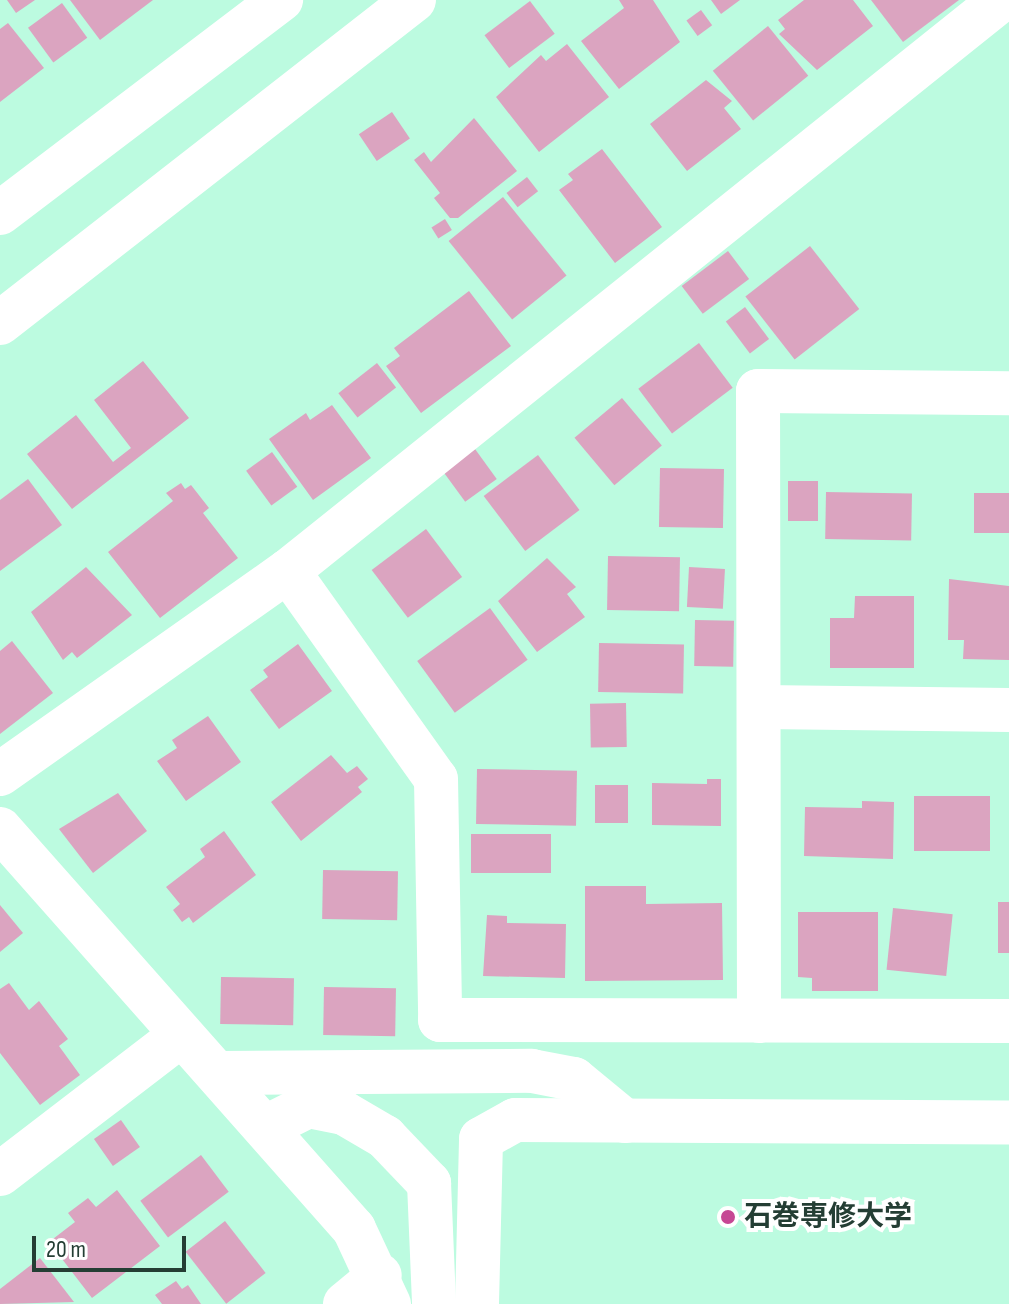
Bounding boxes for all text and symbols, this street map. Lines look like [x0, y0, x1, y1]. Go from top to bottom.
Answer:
place label: 石巻専修大学 [744, 1200, 912, 1234]
marker: 石巻専修大学 [719, 1208, 737, 1226]
scale bar [36, 1220, 190, 1270]
text: 20 m [46, 1235, 86, 1264]

